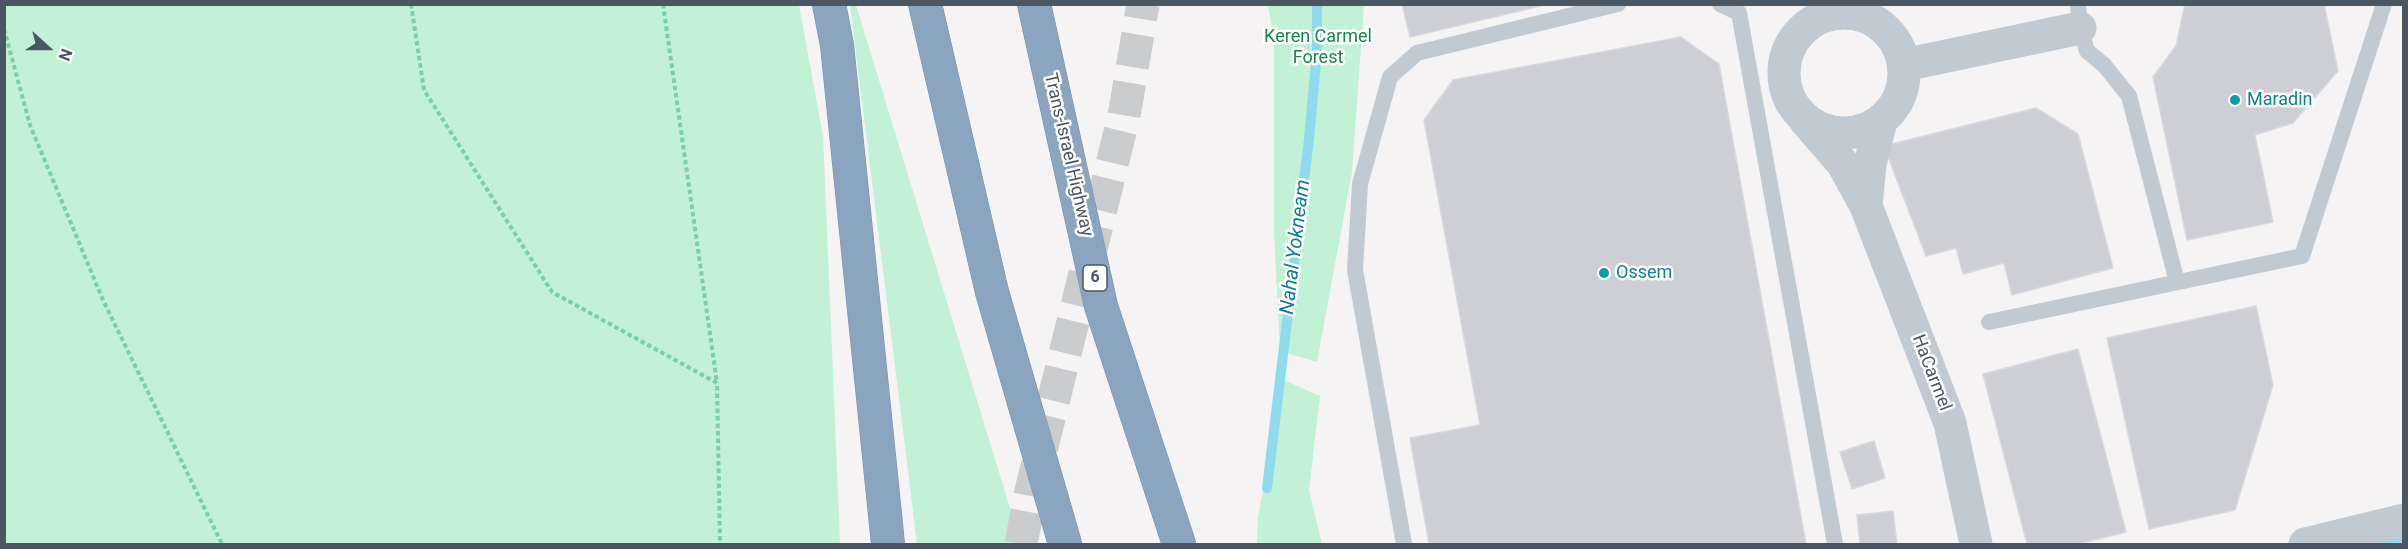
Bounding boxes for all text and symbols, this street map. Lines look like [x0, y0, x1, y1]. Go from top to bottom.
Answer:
north arrow [18, 18, 78, 78]
park label: Keren Carmel Forest [1264, 26, 1372, 68]
text: N [54, 46, 76, 63]
street label: Trans-Israel Highway [1039, 71, 1097, 239]
place label: Maradin [2247, 89, 2313, 111]
marker: Maradin [2228, 93, 2242, 107]
water label: Nahal Yokneam [1276, 178, 1316, 316]
place label: Ossem [1616, 262, 1672, 284]
road number: 6 [1083, 265, 1107, 291]
marker: Ossem [1597, 266, 1611, 280]
street label: HaCarmel [1907, 332, 1955, 414]

